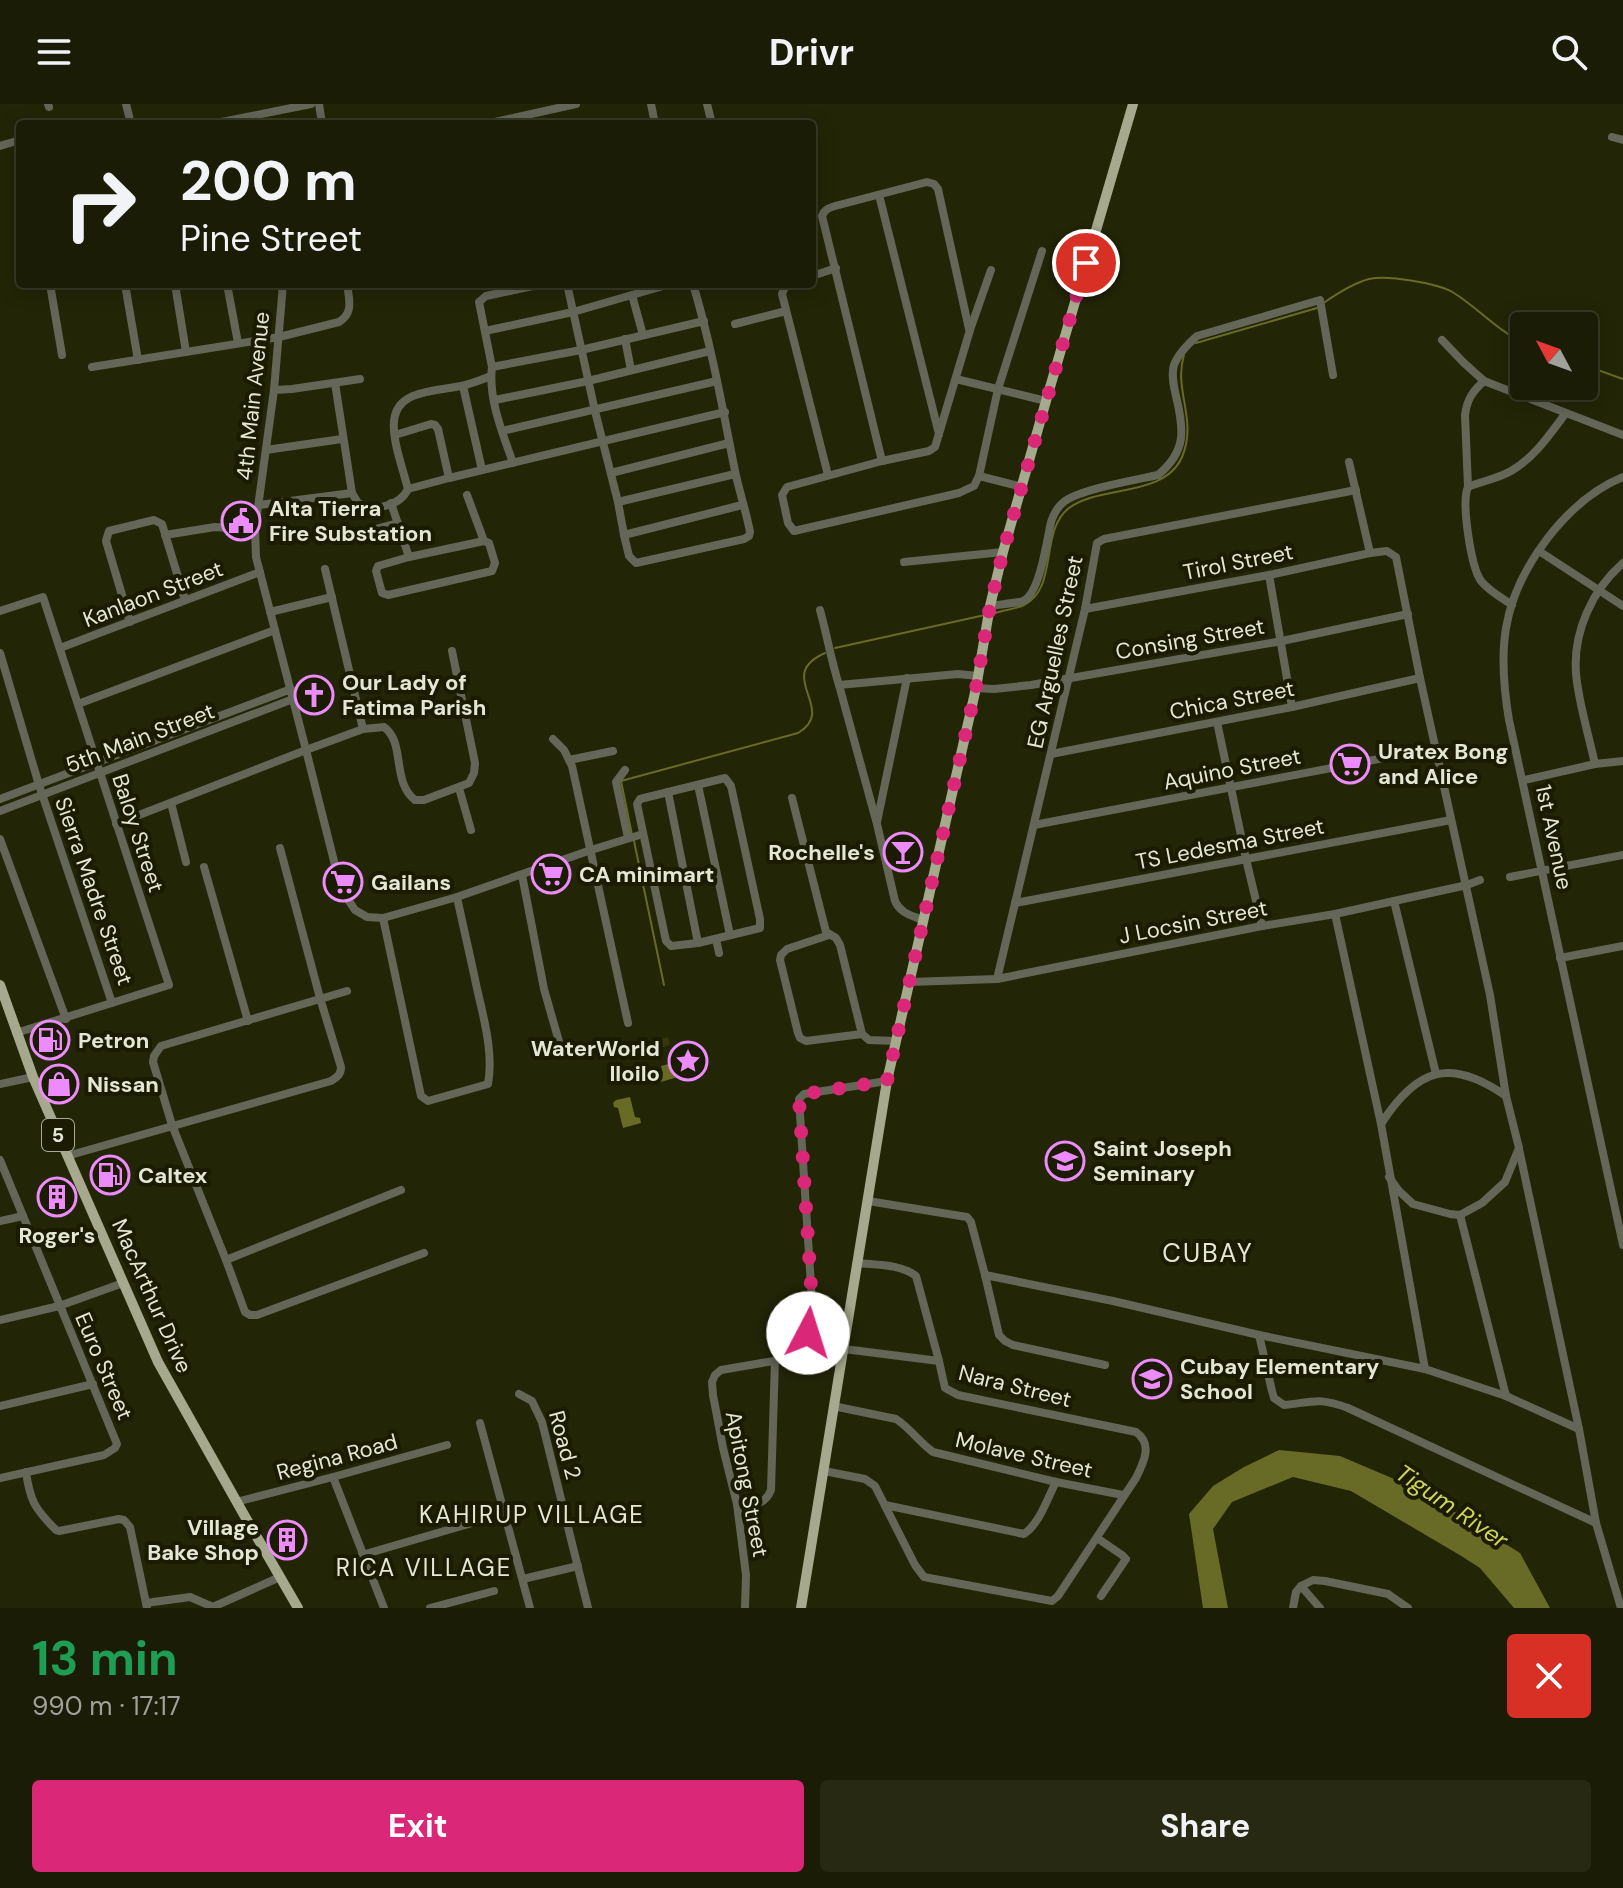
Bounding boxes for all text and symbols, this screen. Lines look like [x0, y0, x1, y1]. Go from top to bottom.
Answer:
text: Drivr [769, 29, 854, 76]
icon: menu [32, 30, 76, 74]
icon: search [1547, 30, 1591, 74]
text: 200 m [180, 144, 357, 217]
icon: right [48, 152, 152, 256]
text: Pine Street [180, 215, 362, 262]
pin [1052, 229, 1120, 297]
icon: arrive [1064, 241, 1108, 285]
street label: 4th Main Avenue [230, 310, 276, 482]
north arrow [1510, 312, 1598, 400]
map controls [1510, 312, 1598, 400]
place label: Alta Tierra Fire Substation [269, 494, 432, 548]
public building icon: Alta Tierra Fire Substation [220, 500, 262, 542]
street label: Tirol Street [1181, 537, 1295, 587]
street label: EG Arguelles Street [1020, 553, 1090, 751]
street label: Kanlaon Street [79, 554, 227, 634]
street label: Consing Street [1113, 612, 1267, 666]
place label: Our Lady of Fatima Parish [342, 668, 486, 722]
church icon: Our Lady of Fatima Parish [293, 674, 335, 716]
street label: Chica Street [1167, 674, 1297, 726]
street label: 5th Main Street [61, 696, 219, 780]
place label: Uratex Bong and Alice [1378, 737, 1508, 791]
street label: Aquino Street [1161, 741, 1303, 797]
supermarket icon: Uratex Bong and Alice [1329, 743, 1371, 785]
street label: Baloy Street [105, 770, 171, 896]
street label: 1st Avenue [1529, 782, 1579, 892]
street label: Sierra Madre Street [48, 793, 140, 989]
street label: TS Ledesma Street [1133, 812, 1327, 876]
bar icon: Rochelle's [882, 831, 924, 873]
place label: Rochelle's [768, 838, 875, 867]
supermarket icon: CA minimart [530, 853, 572, 895]
place label: CA minimart [579, 860, 714, 889]
supermarket icon: Gailans [322, 861, 364, 903]
place label: Gailans [371, 868, 451, 897]
street label: J Locsin Street [1116, 893, 1270, 951]
fuel station icon: Petron [29, 1019, 71, 1061]
place label: Petron [78, 1026, 149, 1055]
place label: WaterWorld Iloilo [531, 1034, 660, 1088]
place icon: WaterWorld Iloilo [667, 1040, 709, 1082]
shop icon: Nissan [38, 1063, 80, 1105]
place label: Nissan [87, 1070, 159, 1099]
road number: 5 [42, 1119, 74, 1151]
place label: Saint Joseph Seminary [1093, 1134, 1232, 1188]
school or university icon: Saint Joseph Seminary [1044, 1140, 1086, 1182]
fuel station icon: Caltex [89, 1154, 131, 1196]
place label: Caltex [138, 1161, 208, 1190]
building icon: Roger's [36, 1176, 78, 1218]
street label: MacArthur Drive [105, 1214, 199, 1378]
place label: Roger's [19, 1221, 95, 1250]
district label: CUBAY [1162, 1236, 1254, 1270]
position arrow [766, 1291, 850, 1375]
street label: Euro Street [68, 1308, 140, 1424]
place label: Cubay Elementary School [1180, 1352, 1379, 1406]
street label: Nara Street [955, 1358, 1075, 1414]
school or university icon: Cubay Elementary School [1131, 1358, 1173, 1400]
street label: Road 2 [542, 1408, 588, 1482]
street label: Apitong Street [719, 1409, 775, 1559]
street label: Molave Street [953, 1425, 1095, 1485]
street label: Regina Road [273, 1427, 401, 1487]
water label: Tigum River [1390, 1457, 1515, 1556]
district label: KAHIRUP VILLAGE [419, 1499, 645, 1530]
place label: Village Bake Shop [147, 1513, 259, 1567]
building icon: Village Bake Shop [266, 1519, 308, 1561]
district label: RICA VILLAGE [336, 1552, 512, 1583]
text: 13 min [32, 1627, 178, 1690]
button: close [1507, 1634, 1591, 1718]
text: 990 m · 17:17 [32, 1689, 181, 1723]
button: Exit [32, 1780, 804, 1872]
button: Share [820, 1780, 1591, 1872]

